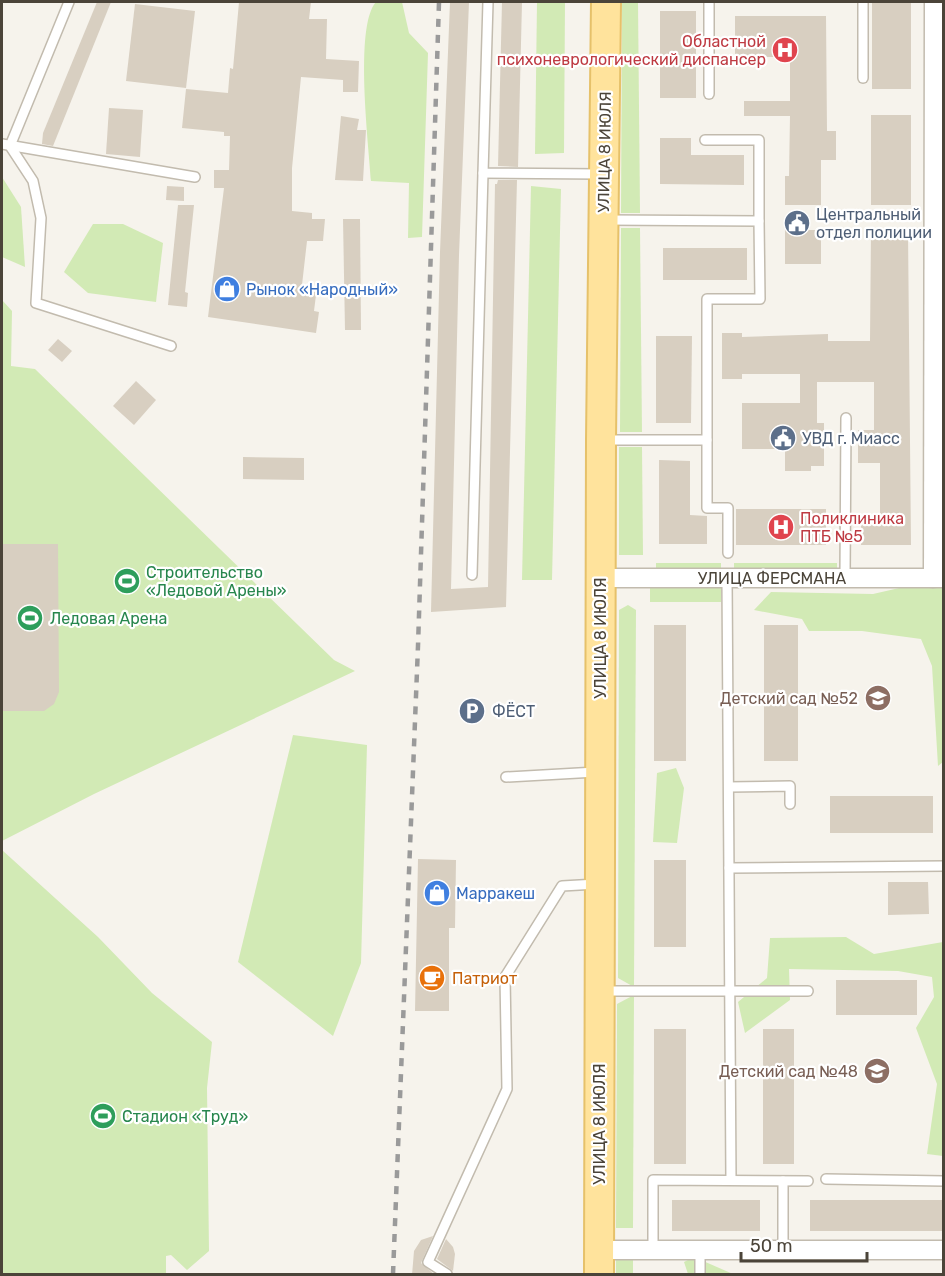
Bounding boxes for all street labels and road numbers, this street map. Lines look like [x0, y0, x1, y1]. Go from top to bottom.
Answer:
street label: УЛИЦА 8 ИЮЛЯ [594, 91, 615, 213]
street label: УЛИЦА ФЕРСМАНА [698, 569, 846, 588]
street label: УЛИЦА 8 ИЮЛЯ [591, 577, 610, 699]
street label: УЛИЦА 8 ИЮЛЯ [590, 1063, 609, 1185]

